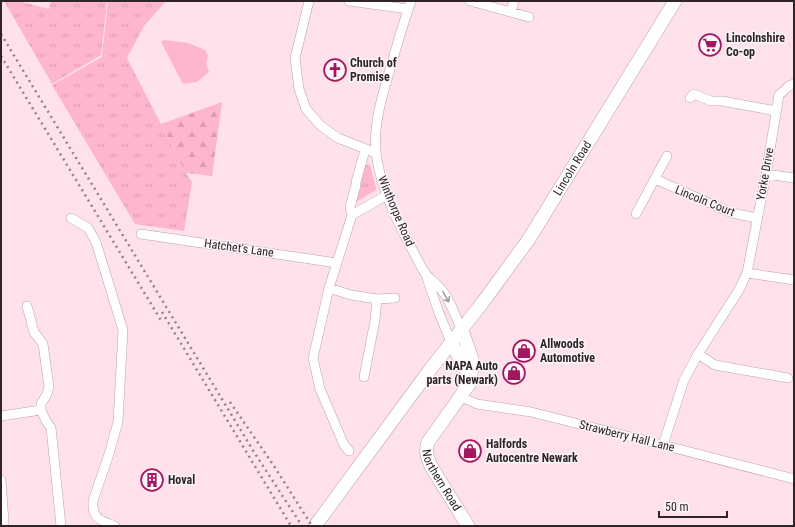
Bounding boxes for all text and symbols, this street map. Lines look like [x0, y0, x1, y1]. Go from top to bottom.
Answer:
place label: Lincolnshire Co-op [726, 31, 785, 59]
supermarket icon: Lincolnshire Co-op [697, 32, 723, 58]
place label: Church of Promise [350, 56, 397, 84]
church icon: Church of Promise [322, 57, 348, 83]
street label: Lincoln Road [550, 138, 594, 198]
street label: Yorke Drive [753, 146, 777, 201]
street label: Winthorpe Road [375, 174, 417, 248]
street label: Lincoln Court [673, 183, 737, 220]
street label: Hatchet's Lane [203, 236, 275, 260]
one-way arrow [442, 291, 450, 303]
place label: Allwoods Automotive [540, 337, 595, 365]
shop icon: Allwoods Automotive [511, 338, 537, 364]
place label: NAPA Auto parts (Newark) [426, 359, 498, 387]
shop icon: NAPA Auto parts (Newark) [501, 360, 527, 386]
street label: Strawberry Hall Lane [578, 417, 676, 455]
place label: Halfords Autocentre Newark [486, 437, 578, 465]
shop icon: Halfords Autocentre Newark [457, 438, 483, 464]
street label: Northern Road [419, 448, 464, 513]
building icon: Hoval [139, 467, 165, 493]
place label: Hoval [168, 473, 195, 487]
scale bar [659, 493, 727, 519]
text: 50 m [665, 500, 689, 514]

